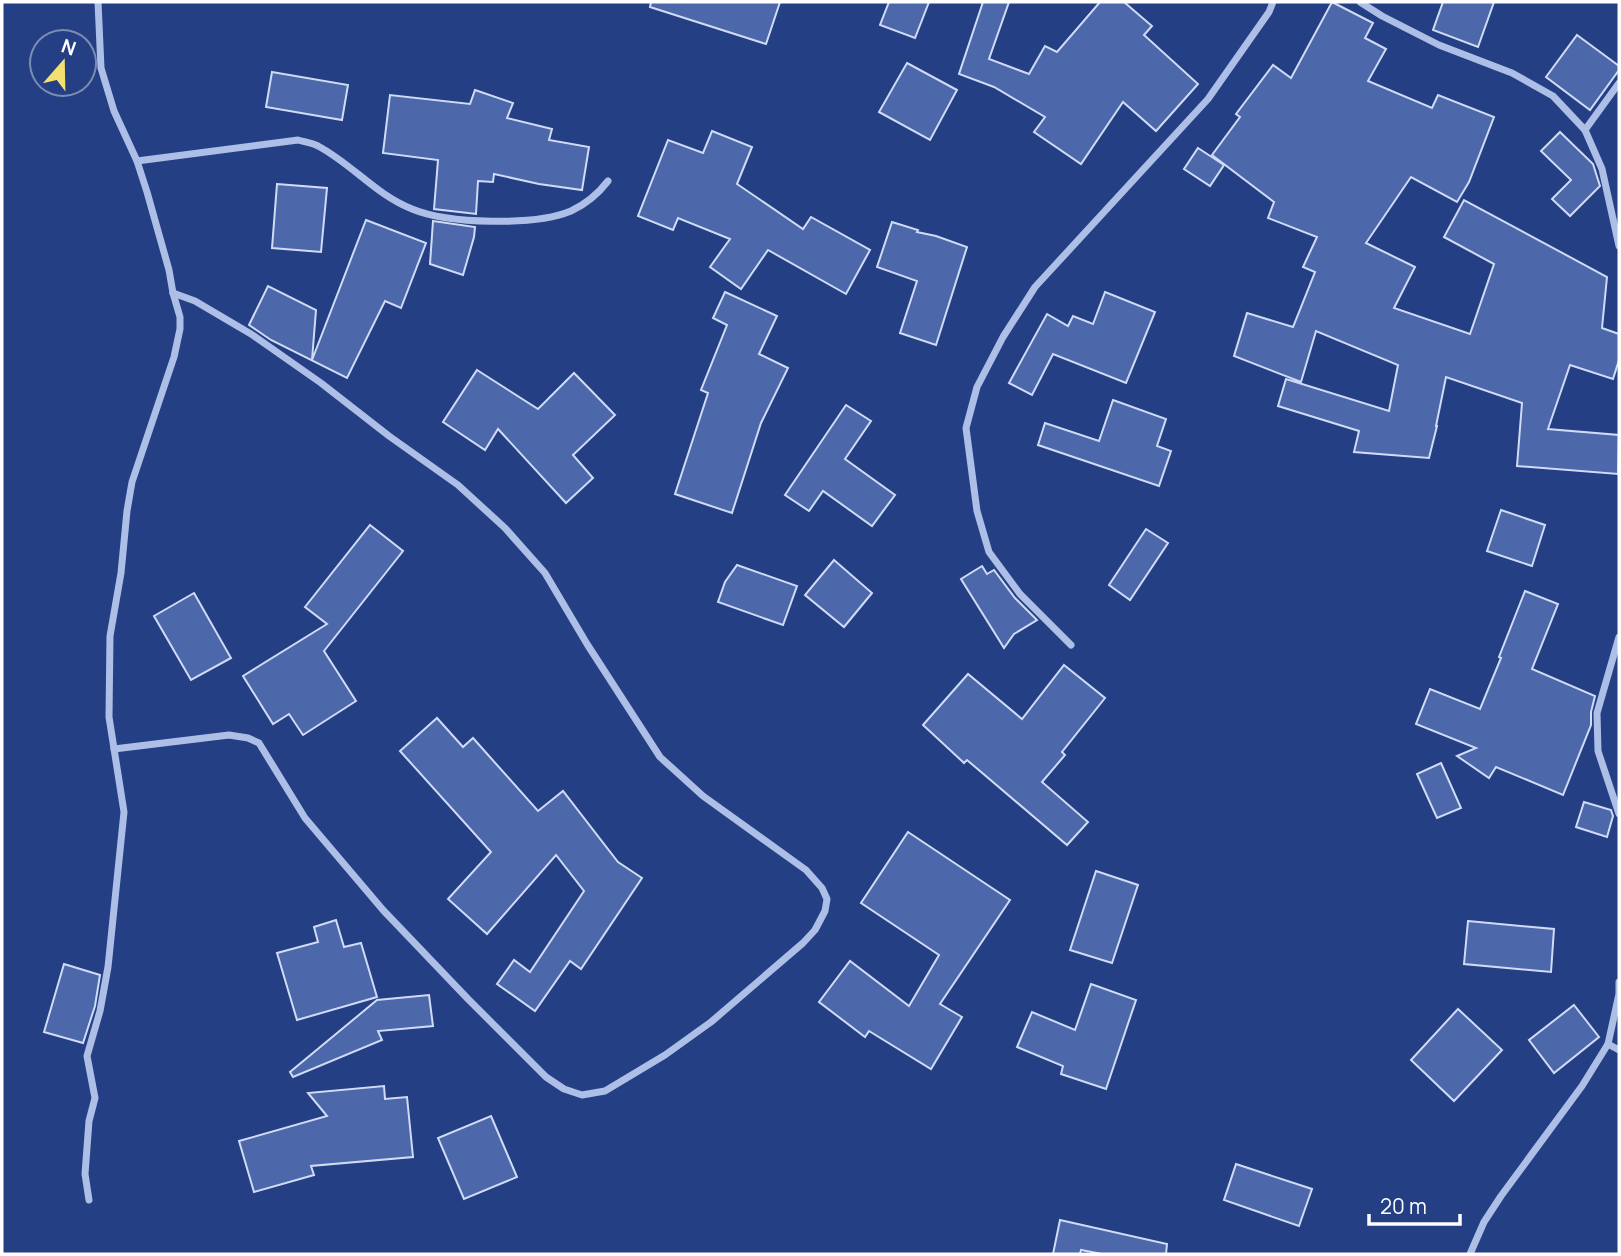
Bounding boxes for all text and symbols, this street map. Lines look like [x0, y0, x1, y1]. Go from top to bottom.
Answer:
north arrow [28, 28, 98, 98]
text: N [58, 32, 80, 62]
scale bar [1369, 1182, 1460, 1226]
text: 20 m [1380, 1192, 1427, 1220]

